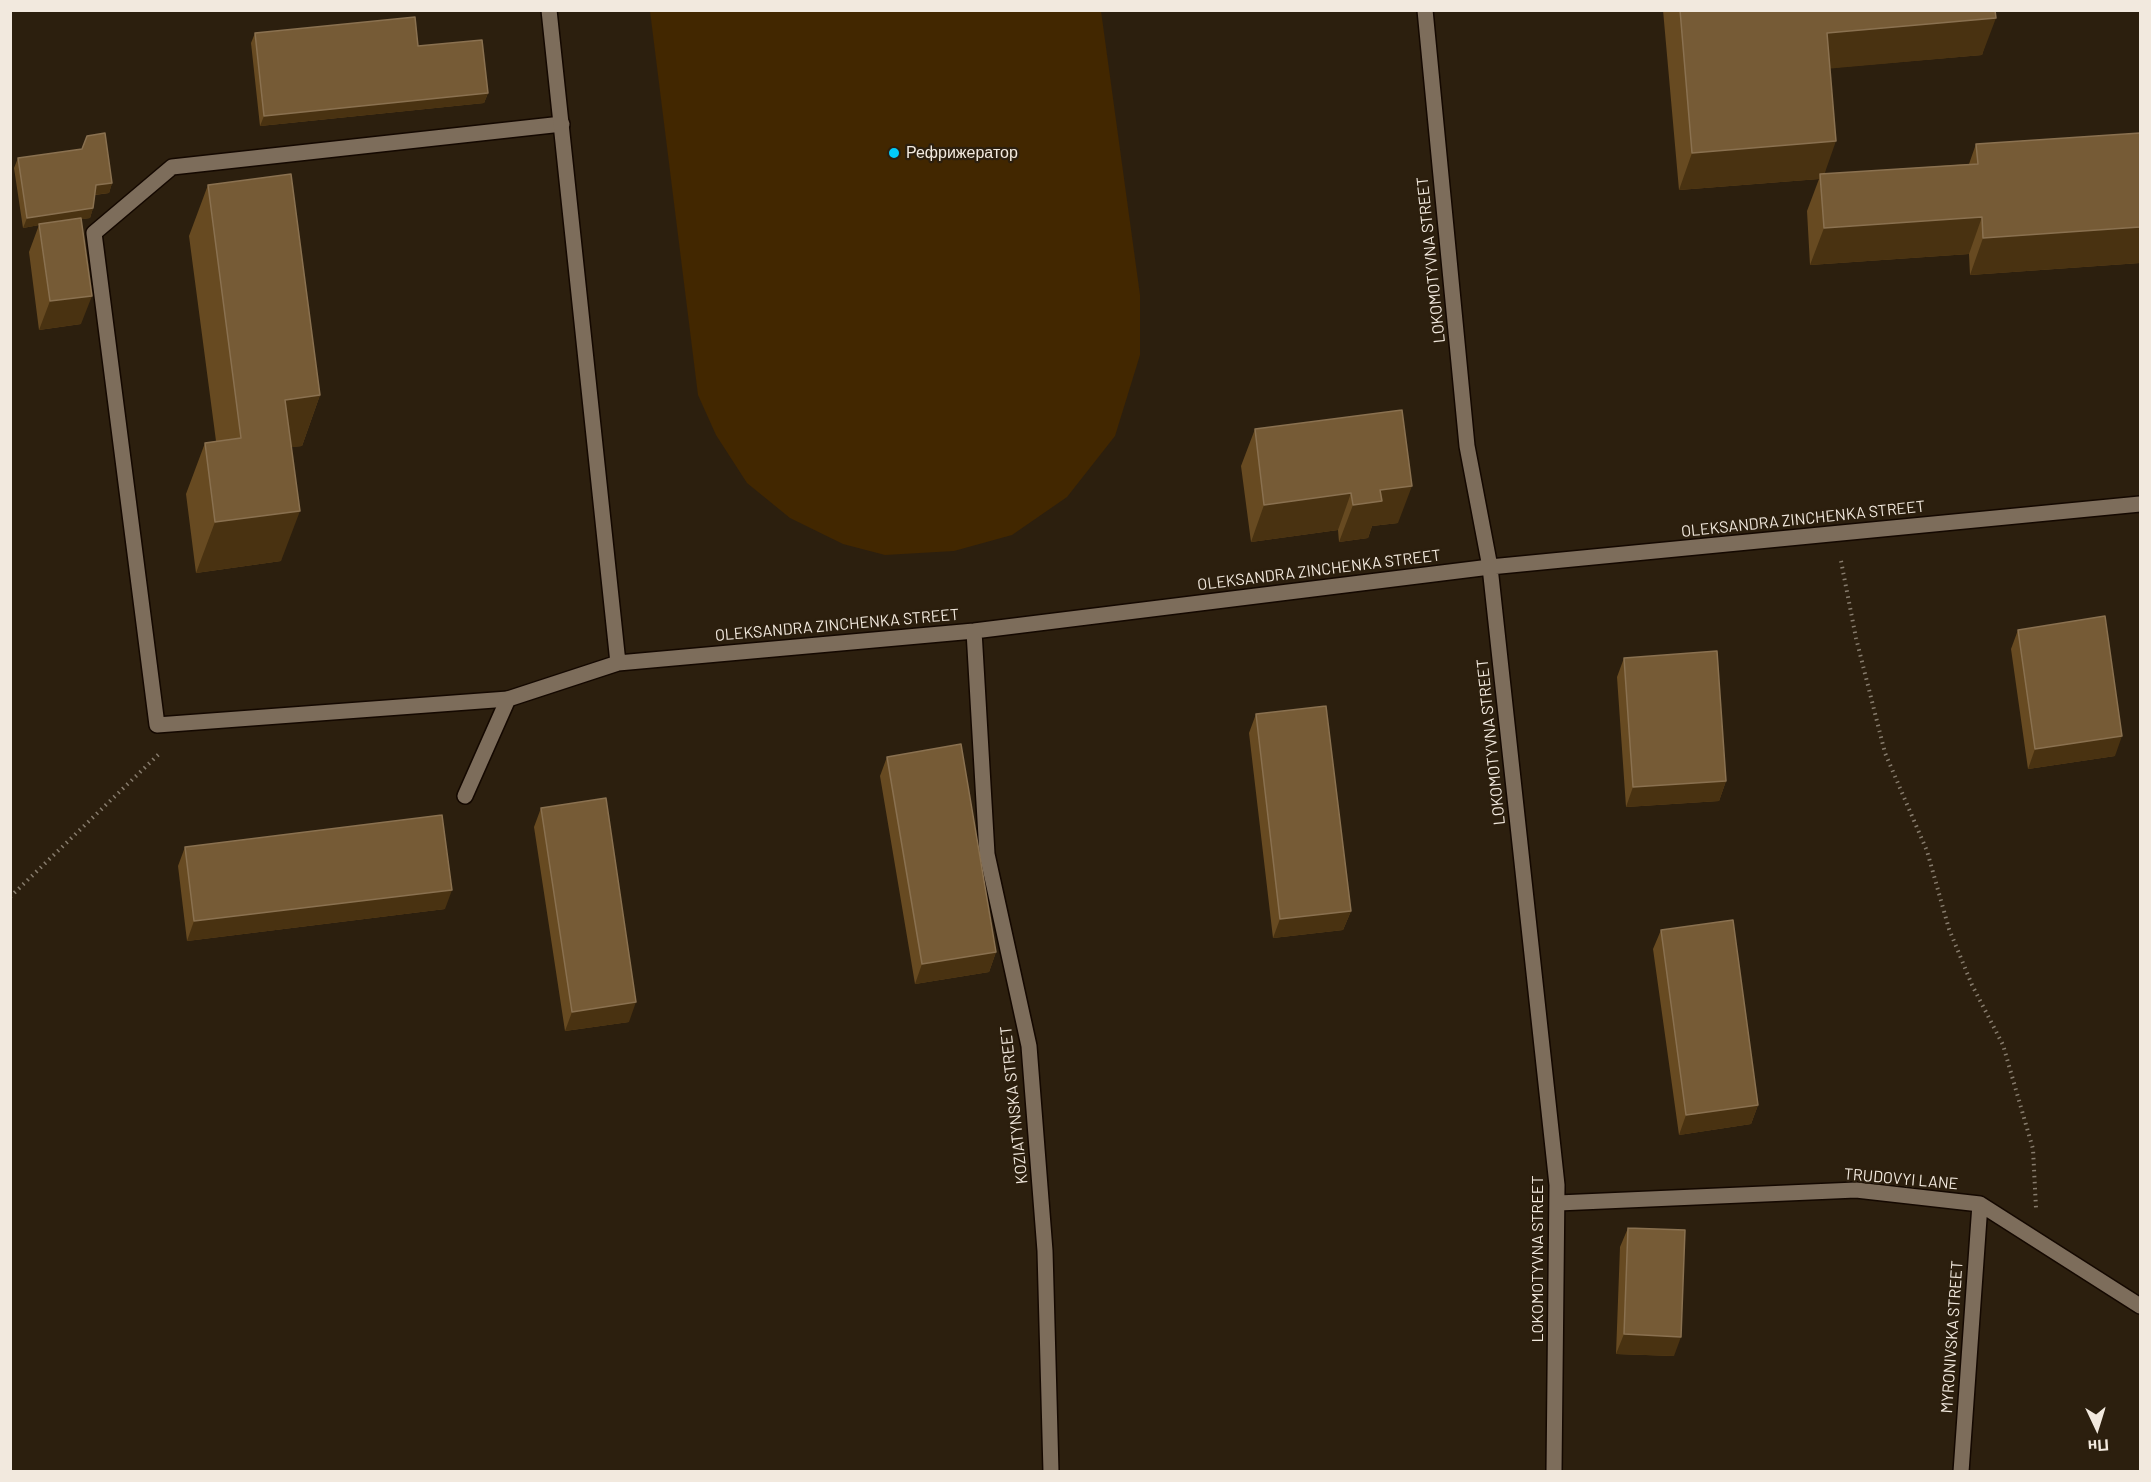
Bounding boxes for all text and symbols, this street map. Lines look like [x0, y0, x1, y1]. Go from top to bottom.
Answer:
place label: Рефрижератор [906, 143, 1018, 163]
marker: Рефрижератор [887, 146, 901, 160]
street label: LOKOMOTYVNA STREET [1413, 176, 1449, 344]
street label: OLEKSANDRA ZINCHENKA STREET [1680, 497, 1926, 541]
street label: OLEKSANDRA ZINCHENKA STREET [1196, 546, 1442, 594]
street label: OLEKSANDRA ZINCHENKA STREET [714, 605, 960, 645]
street label: LOKOMOTYVNA STREET [1473, 658, 1509, 826]
street label: KOZIATYNSKA STREET [996, 1025, 1032, 1185]
street label: TRUDOVYI LANE [1843, 1164, 1959, 1194]
street label: LOKOMOTYVNA STREET [1528, 1175, 1548, 1343]
street label: MYRONIVSKA STREET [1937, 1260, 1967, 1414]
north arrow [2067, 1398, 2127, 1458]
text: Пн [2087, 1436, 2110, 1457]

